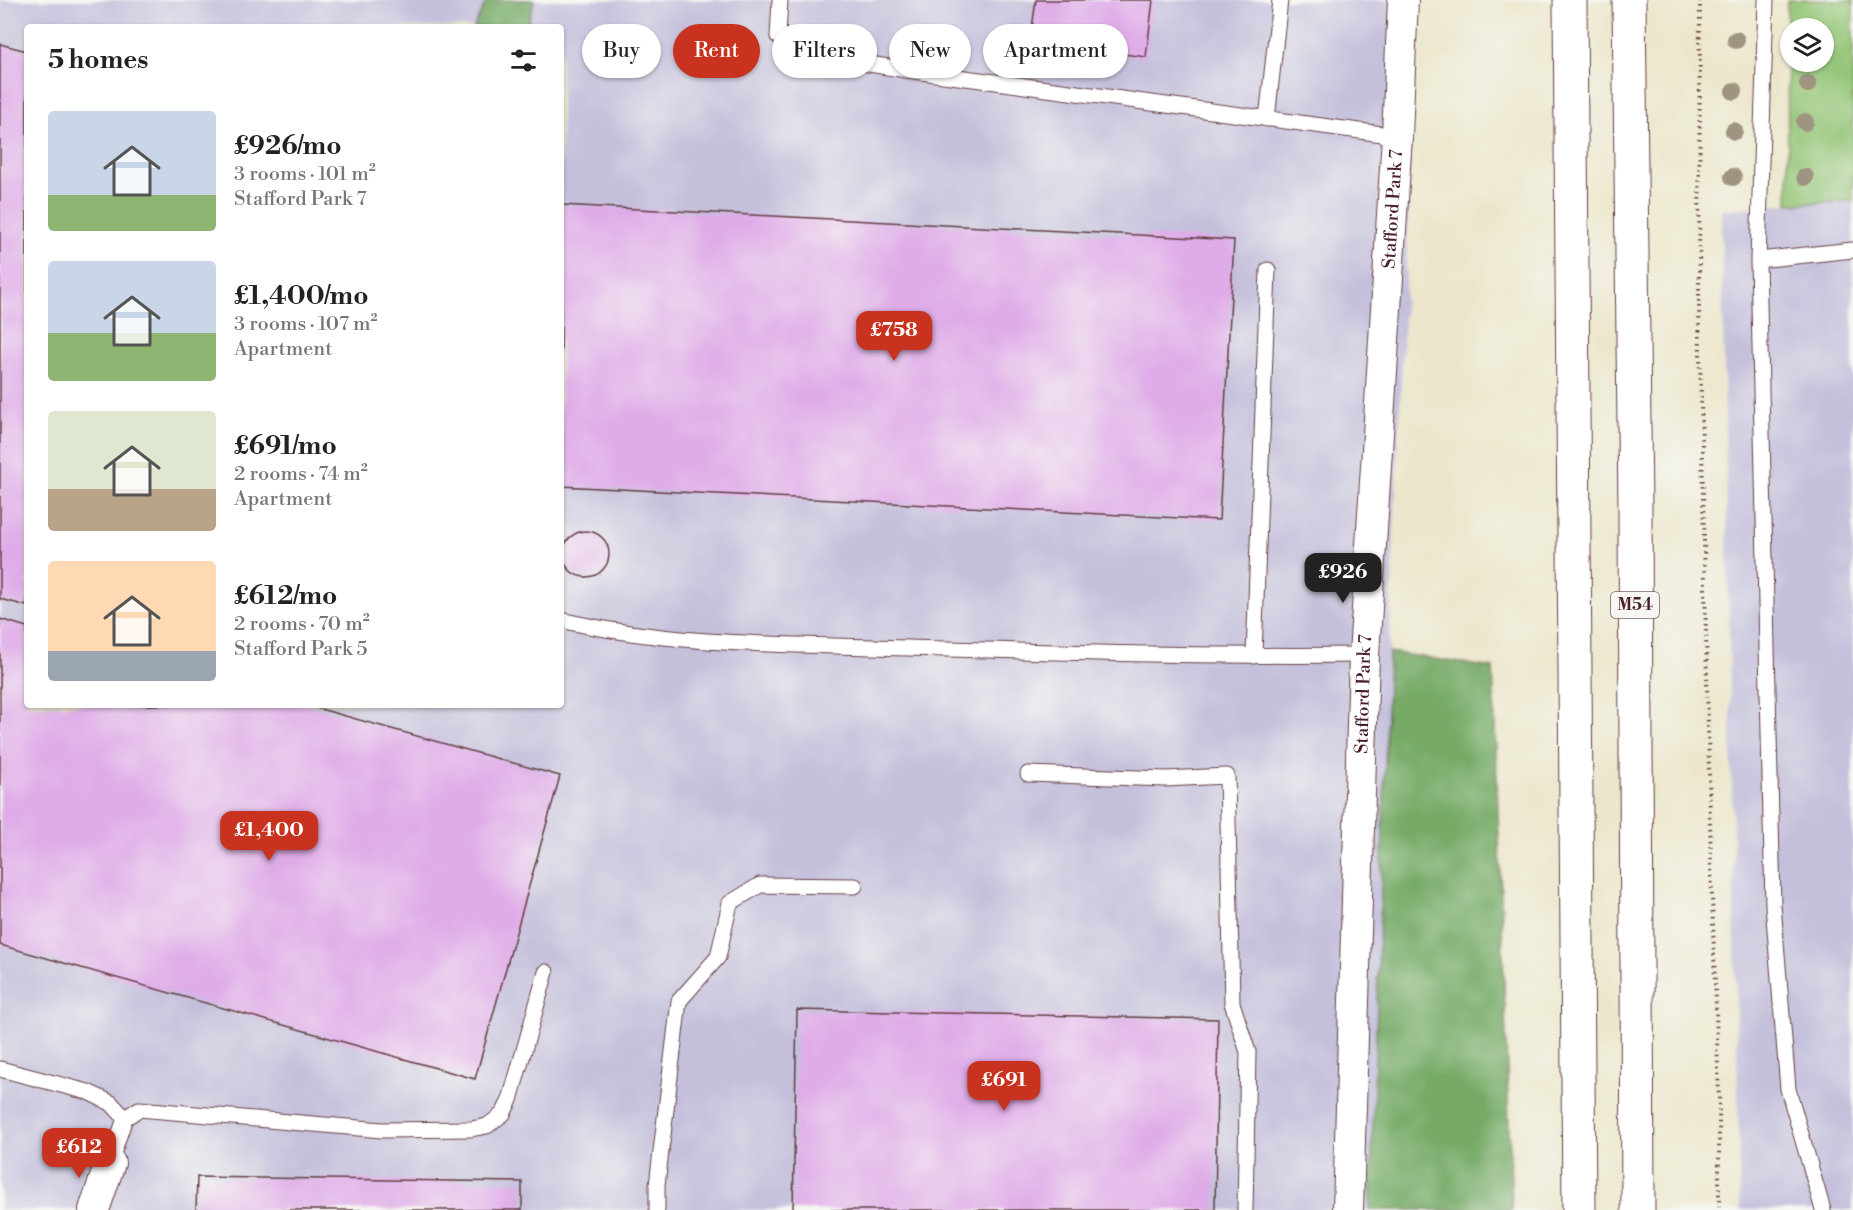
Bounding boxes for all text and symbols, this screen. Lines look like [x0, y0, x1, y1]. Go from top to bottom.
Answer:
map controls [1780, 18, 1834, 72]
button: layers [1780, 18, 1834, 72]
chip: Buy [582, 24, 661, 78]
chip: Rent [673, 24, 760, 78]
chip: Filters [772, 24, 877, 78]
chip: New [889, 24, 971, 78]
chip: Apartment [983, 24, 1128, 78]
text: 5 homes [48, 44, 148, 76]
icon: filters [507, 44, 540, 77]
text: £926/mo [234, 130, 341, 162]
icon: home [96, 135, 168, 207]
street label: Stafford Park 7 [1377, 149, 1408, 269]
text: 3 rooms · 101 m² [234, 162, 376, 187]
text: Stafford Park 7 [234, 187, 367, 212]
text: £1,400/mo [234, 280, 368, 312]
icon: home [96, 285, 168, 357]
pin: £758 [858, 311, 930, 362]
text: 3 rooms · 107 m² [234, 312, 378, 337]
text: £758 [870, 318, 918, 343]
text: Apartment [234, 337, 332, 362]
text: £691/mo [234, 430, 337, 462]
icon: home [96, 435, 168, 507]
text: 2 rooms · 74 m² [234, 462, 368, 487]
text: Apartment [234, 487, 332, 512]
pin: £926 [1307, 553, 1379, 604]
text: £926 [1319, 560, 1367, 585]
text: £612/mo [234, 580, 337, 612]
icon: home [96, 585, 168, 657]
road number: M54 [1611, 592, 1659, 618]
text: 2 rooms · 70 m² [234, 612, 370, 637]
street label: Stafford Park 7 [1350, 634, 1377, 754]
text: Stafford Park 5 [234, 637, 367, 662]
pin: £1,400 [220, 811, 318, 862]
text: £1,400 [234, 818, 304, 843]
pin: £691 [968, 1061, 1040, 1112]
text: £691 [981, 1068, 1027, 1093]
pin: £612 [43, 1128, 115, 1179]
text: £612 [56, 1135, 102, 1160]

